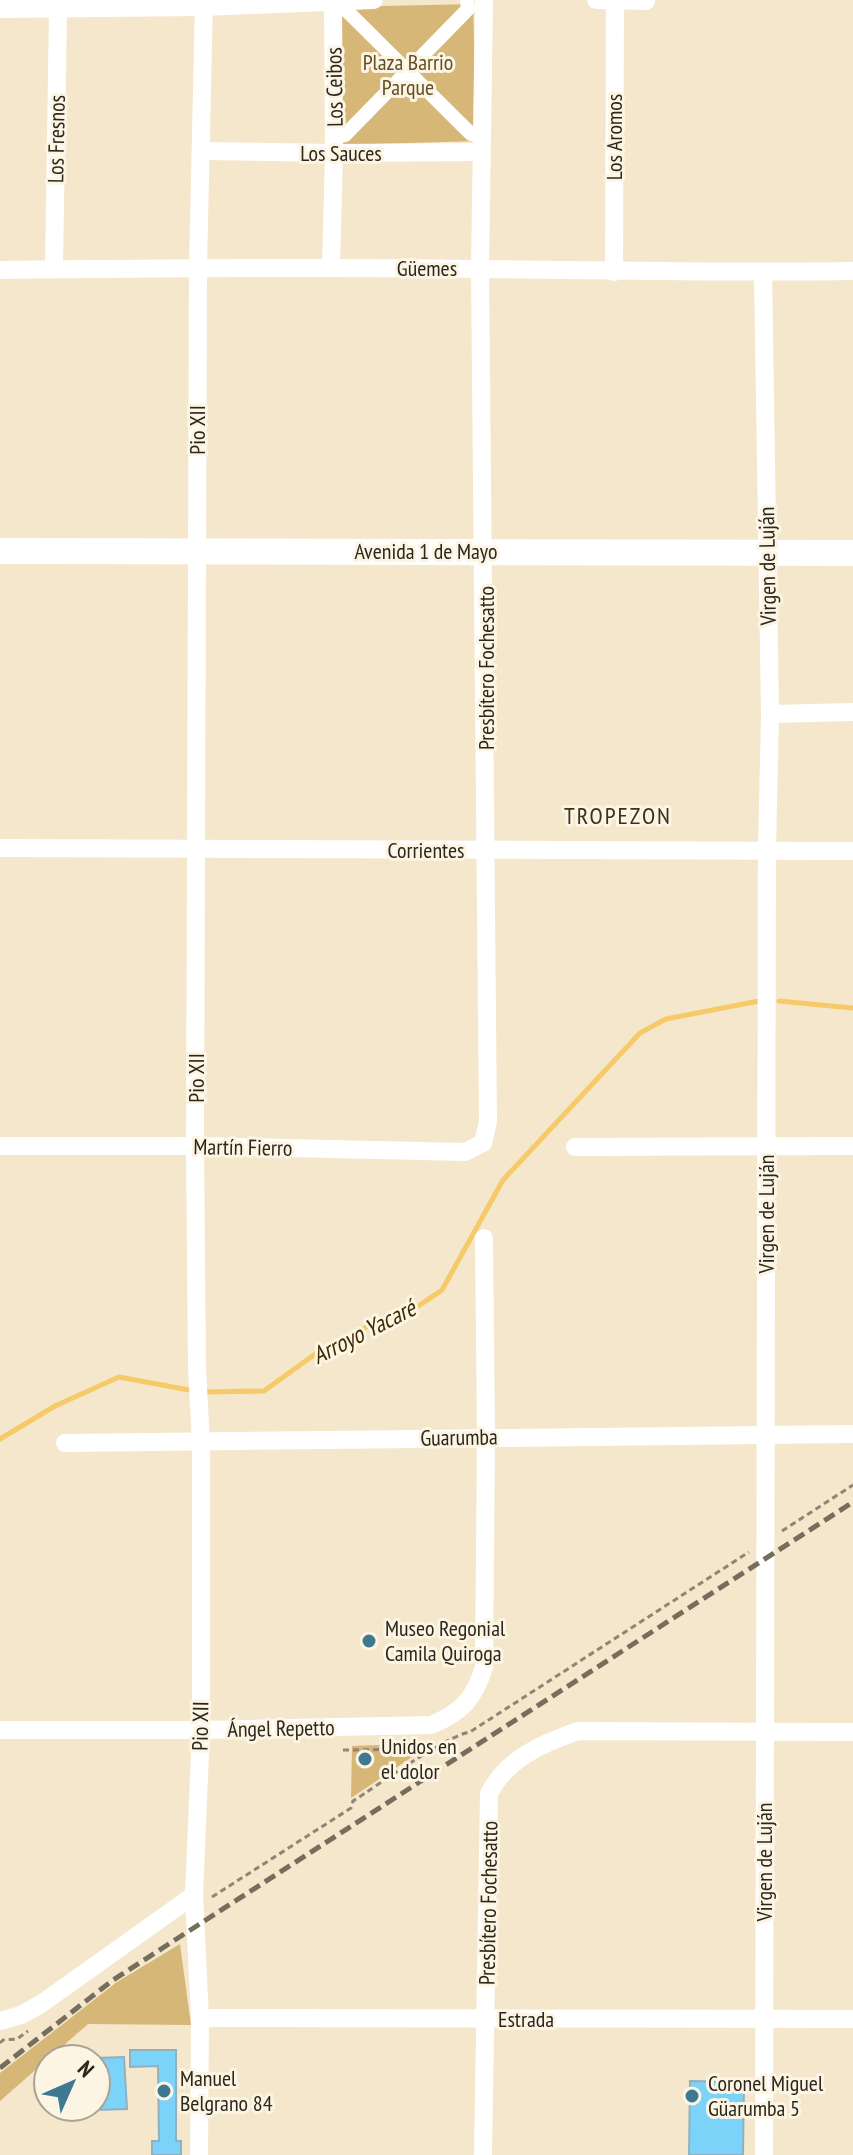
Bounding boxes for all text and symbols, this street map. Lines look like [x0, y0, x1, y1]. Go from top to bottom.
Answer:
street label: Los Ceibos [319, 47, 349, 127]
park label: Plaza Barrio Parque [363, 48, 453, 101]
street label: Los Aromos [600, 94, 628, 180]
street label: Los Fresnos [41, 95, 71, 183]
street label: Los Sauces [300, 139, 382, 167]
street label: Güemes [397, 254, 457, 282]
street label: Pio XII [183, 405, 211, 455]
street label: Virgen de Luján [752, 506, 782, 627]
street label: Avenida 1 de Mayo [354, 537, 498, 565]
street label: Presbítero Fochesatto [472, 586, 500, 750]
district label: TROPEZON [564, 800, 672, 831]
street label: Corrientes [388, 836, 464, 864]
street label: Pio XII [182, 1053, 210, 1103]
street label: Martín Fierro [193, 1132, 293, 1162]
street label: Virgen de Luján [752, 1155, 780, 1274]
water label: Arroyo Yacaré [307, 1291, 423, 1371]
street label: Guarumba [420, 1422, 498, 1452]
place label: Museo Regonial Camila Quiroga [385, 1614, 506, 1667]
marker: Museo Regonial Camila Quiroga [360, 1632, 378, 1650]
street label: Pio XII [186, 1701, 214, 1751]
street label: Ángel Repetto [227, 1713, 335, 1743]
place label: Unidos en el dolor [381, 1732, 457, 1785]
marker: Unidos en el dolor [356, 1750, 374, 1768]
street label: Virgen de Luján [750, 1803, 778, 1922]
street label: Presbítero Fochesatto [473, 1821, 503, 1985]
street label: Estrada [498, 2005, 554, 2033]
north arrow [32, 2043, 112, 2123]
text: N [72, 2055, 100, 2083]
place label: Manuel Belgrano 84 [180, 2064, 273, 2117]
place label: Coronel Miguel Güarumba 5 [708, 2069, 824, 2122]
marker: Manuel Belgrano 84 [155, 2082, 173, 2100]
marker: Coronel Miguel Güarumba 5 [683, 2087, 701, 2105]

